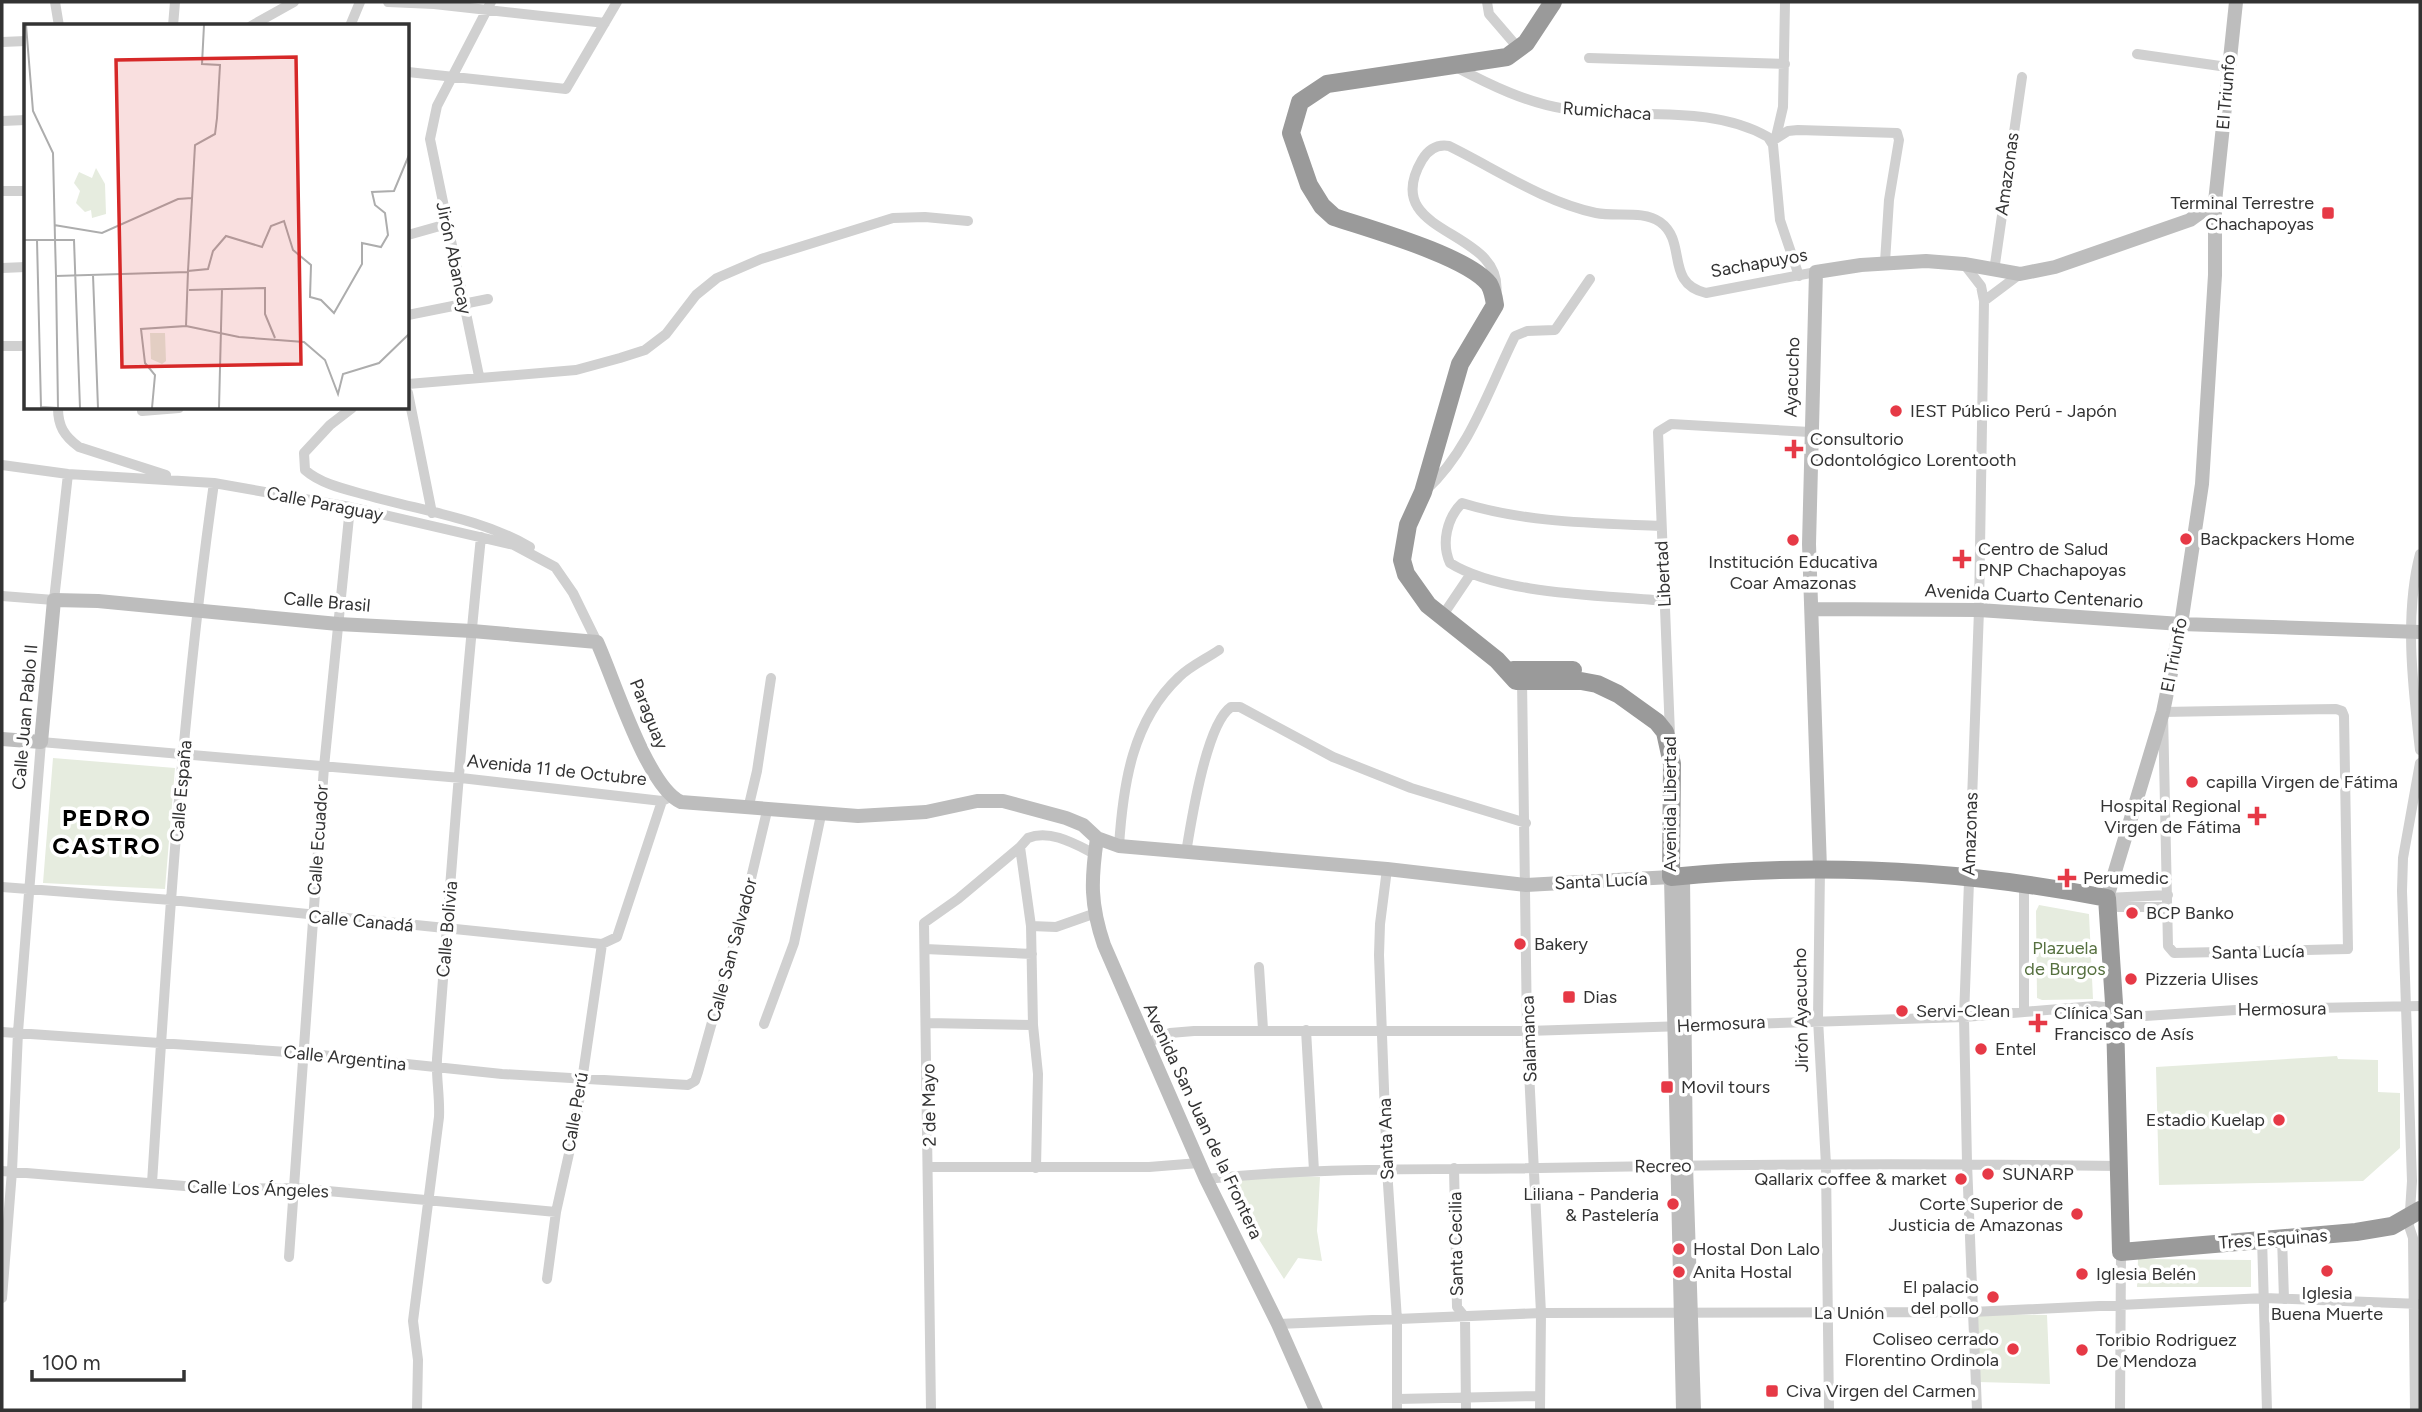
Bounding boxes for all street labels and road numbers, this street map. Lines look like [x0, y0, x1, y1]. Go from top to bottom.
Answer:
street label: El Triunfo [2212, 53, 2240, 131]
street label: Rumichaca [1562, 97, 1652, 125]
street label: Amazonas [1990, 131, 2024, 217]
street label: Jirón Abancay [431, 200, 477, 317]
street label: Sachapuyos [1709, 244, 1809, 282]
street label: Ayacucho [1780, 336, 1804, 418]
street label: Calle Paraguay [265, 482, 386, 526]
street label: Libertad [1650, 540, 1676, 608]
street label: Avenida Cuarto Centenario [1924, 579, 2144, 613]
street label: Calle Brasil [283, 587, 371, 617]
street label: El Triunfo [2156, 616, 2192, 694]
street label: Calle Juan Pablo II [8, 643, 42, 791]
street label: Paraguay [625, 676, 673, 753]
street label: Avenida Libertad [1659, 736, 1681, 872]
street label: Calle España [166, 739, 196, 843]
street label: Avenida 11 de Octubre [466, 750, 648, 790]
street label: Calle Ecuador [303, 784, 333, 896]
street label: Amazonas [1958, 792, 1982, 876]
street label: Santa Lucía [1554, 868, 1648, 894]
street label: Calle San Salvador [702, 875, 762, 1025]
street label: Calle Bolivia [432, 880, 462, 978]
street label: Calle Canadá [308, 905, 414, 937]
street label: Santa Lucía [2211, 940, 2305, 964]
street label: Jirón Ayacucho [1789, 947, 1813, 1073]
street label: Salamanca [1516, 995, 1542, 1083]
street label: Hermosura [2237, 997, 2327, 1021]
street label: Avenida San Juan de la Frontera [1139, 1000, 1267, 1242]
street label: Hermosura [1676, 1011, 1766, 1037]
street label: Calle Argentina [283, 1041, 407, 1075]
street label: 2 de Mayo [917, 1063, 941, 1147]
street label: Calle Perú [557, 1070, 593, 1154]
street label: Santa Ana [1374, 1098, 1398, 1180]
street label: Recreo [1634, 1155, 1692, 1177]
street label: Calle Los Ángeles [187, 1176, 329, 1202]
street label: Santa Cecilia [1444, 1191, 1468, 1297]
street label: Tres Esquinas [2218, 1224, 2328, 1254]
street label: La Unión [1814, 1302, 1884, 1324]

